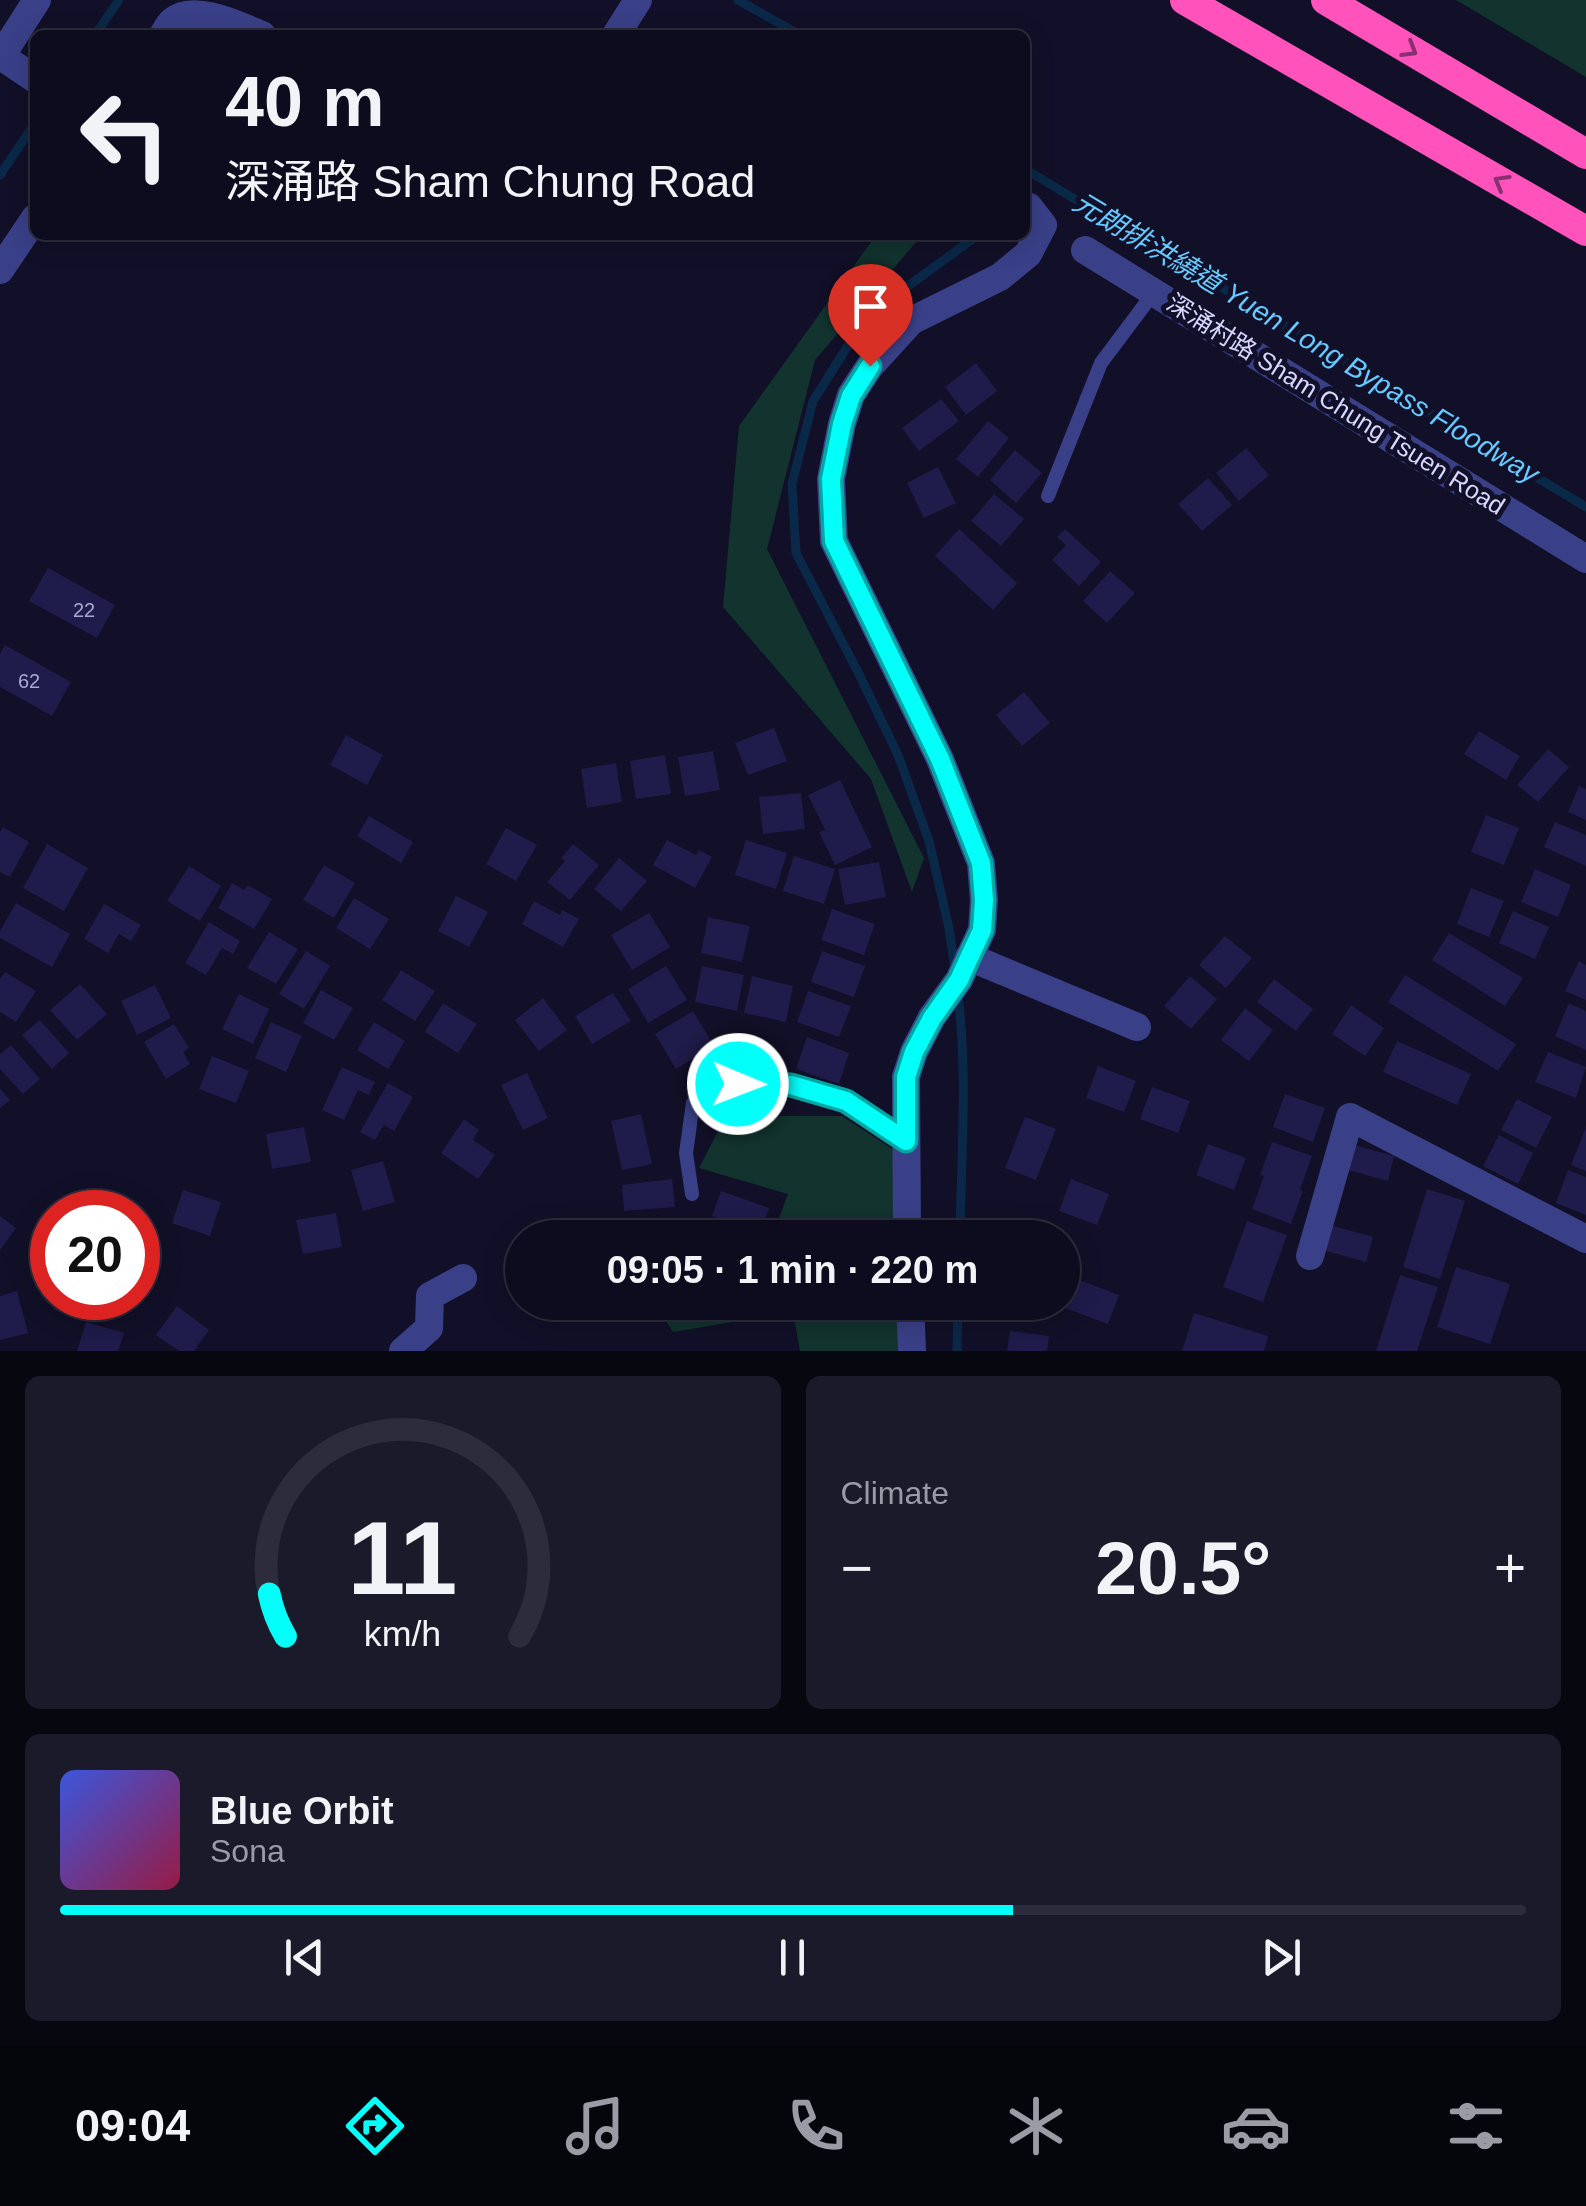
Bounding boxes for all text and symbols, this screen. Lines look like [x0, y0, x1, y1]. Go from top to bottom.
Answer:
one-way arrow [1399, 38, 1417, 57]
text: 40 m [225, 63, 385, 141]
icon: left [60, 70, 190, 200]
text: 深涌路 Sham Chung Road [225, 156, 755, 207]
one-way arrow [1494, 175, 1512, 194]
water label: 元朗排洪繞道 Yuen Long Bypass Floodway [1068, 186, 1546, 491]
pin [828, 264, 913, 367]
icon: arrive [843, 279, 898, 334]
street label: 深涌村路 Sham Chung Tsuen Road [1162, 288, 1510, 520]
house number: 22 [73, 599, 95, 621]
house number: 62 [18, 670, 40, 692]
position arrow [686, 1032, 790, 1136]
speed limit sign: 20 [30, 1190, 160, 1320]
text: 09:05 · 1 min · 220 m [607, 1249, 978, 1291]
text: Climate [841, 1475, 949, 1511]
text: 11 [348, 1500, 458, 1616]
text: 20.5° [1095, 1526, 1271, 1610]
text: − [841, 1537, 873, 1599]
text: + [1494, 1537, 1526, 1599]
text: km/h [364, 1614, 441, 1654]
text: Blue Orbit [210, 1790, 394, 1832]
text: Sona [210, 1833, 285, 1869]
icon: previous [277, 1930, 332, 1985]
icon: pause [765, 1930, 820, 1985]
icon: next [1254, 1930, 1309, 1985]
icon: directions [340, 2091, 410, 2161]
icon: music [560, 2091, 630, 2161]
icon: phone [781, 2091, 851, 2161]
icon: climate [1001, 2091, 1071, 2161]
icon: car [1221, 2091, 1291, 2161]
icon: filters [1441, 2091, 1511, 2161]
text: 09:04 [75, 2100, 190, 2151]

